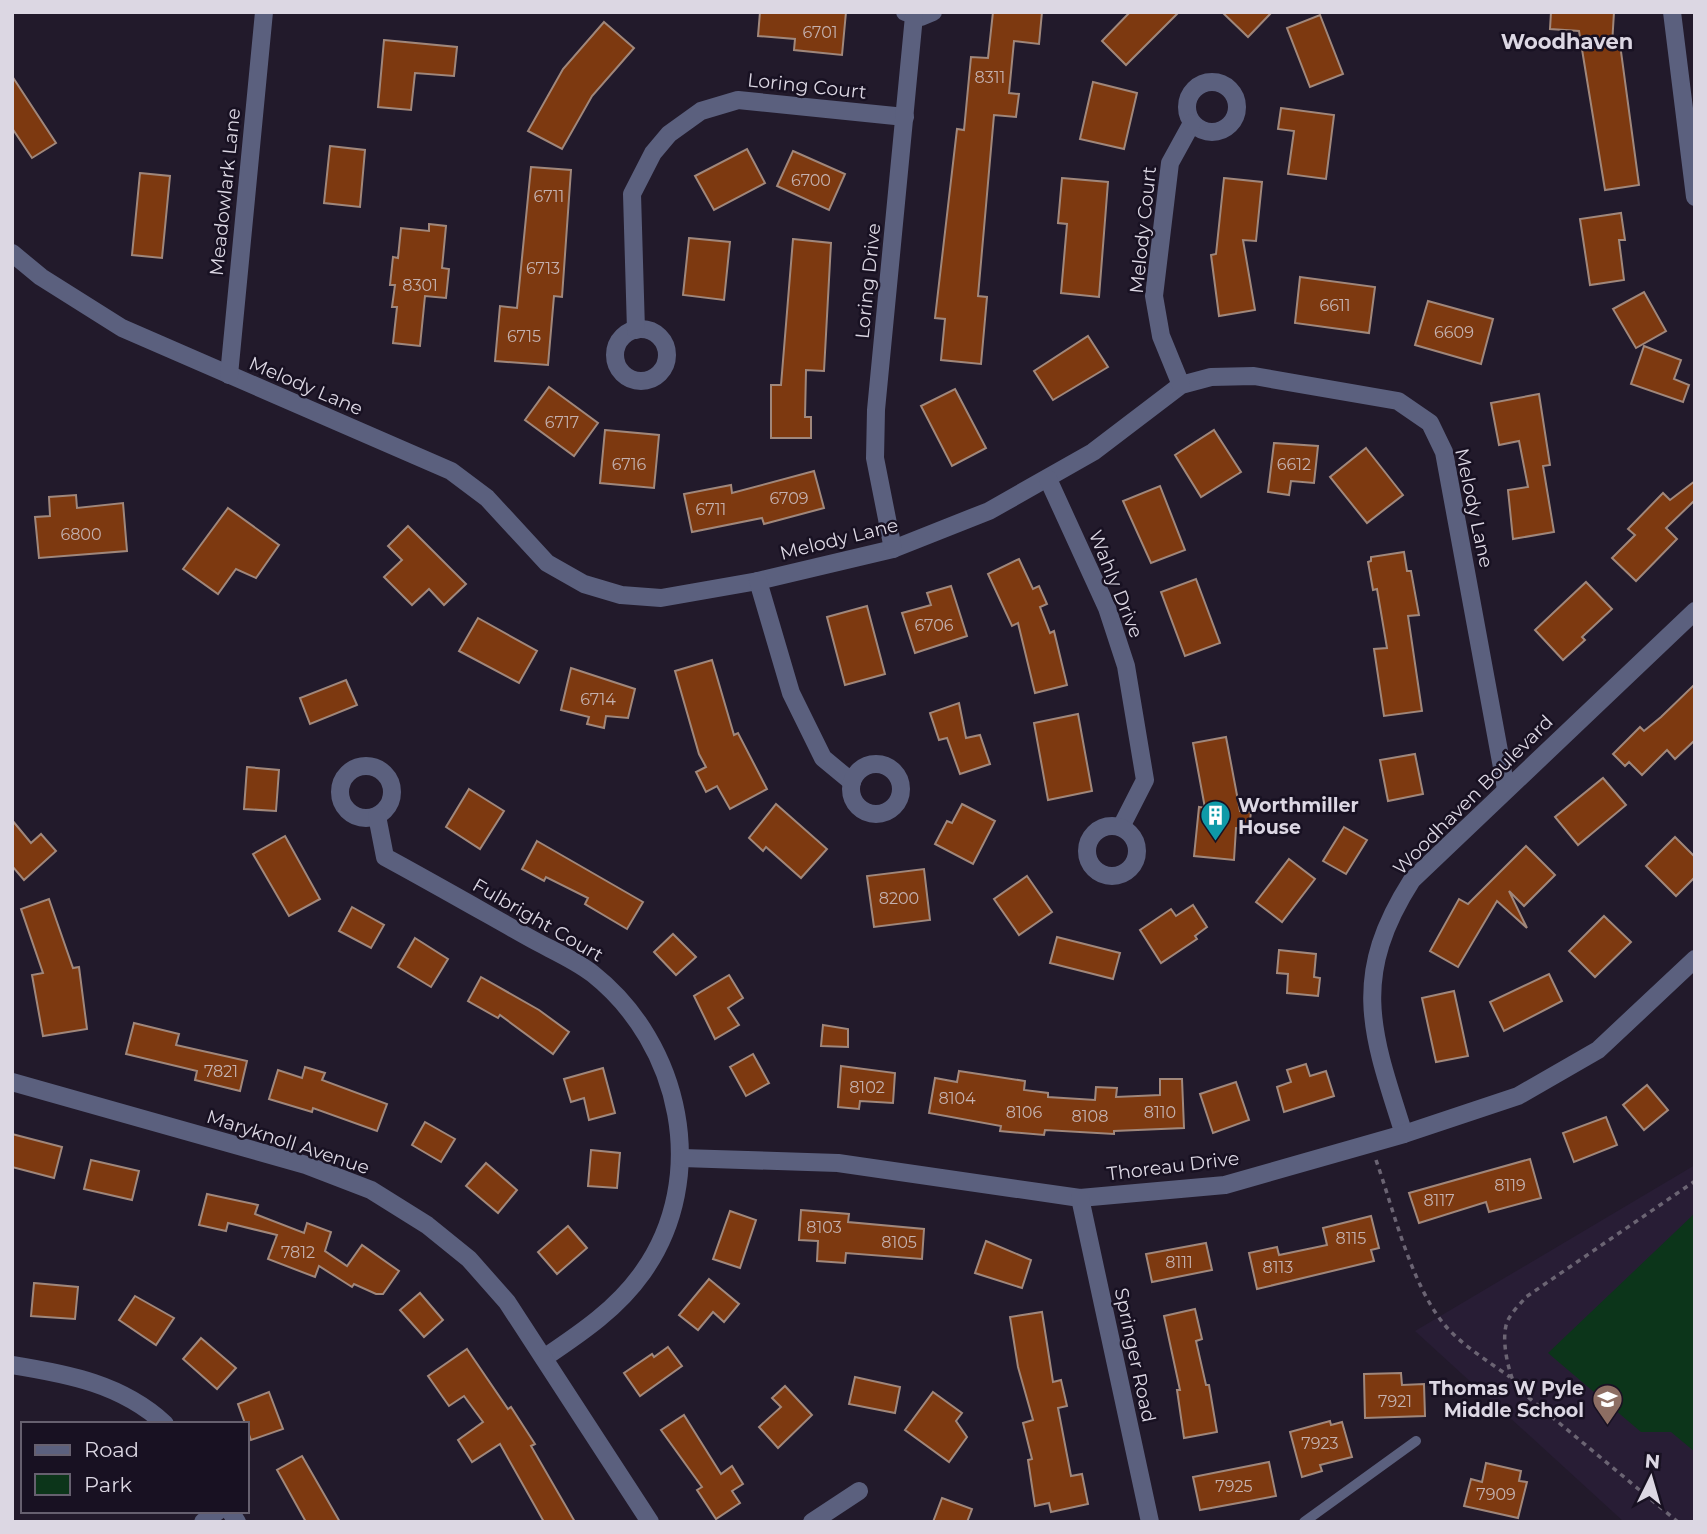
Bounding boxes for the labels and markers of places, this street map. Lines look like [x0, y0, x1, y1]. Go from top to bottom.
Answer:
place label: Worthmiller House [1238, 794, 1359, 839]
building icon: Worthmiller House [1198, 799, 1232, 843]
place label: Thomas W Pyle Middle School [1429, 1377, 1584, 1422]
school or university icon: Thomas W Pyle Middle School [1590, 1382, 1624, 1426]

